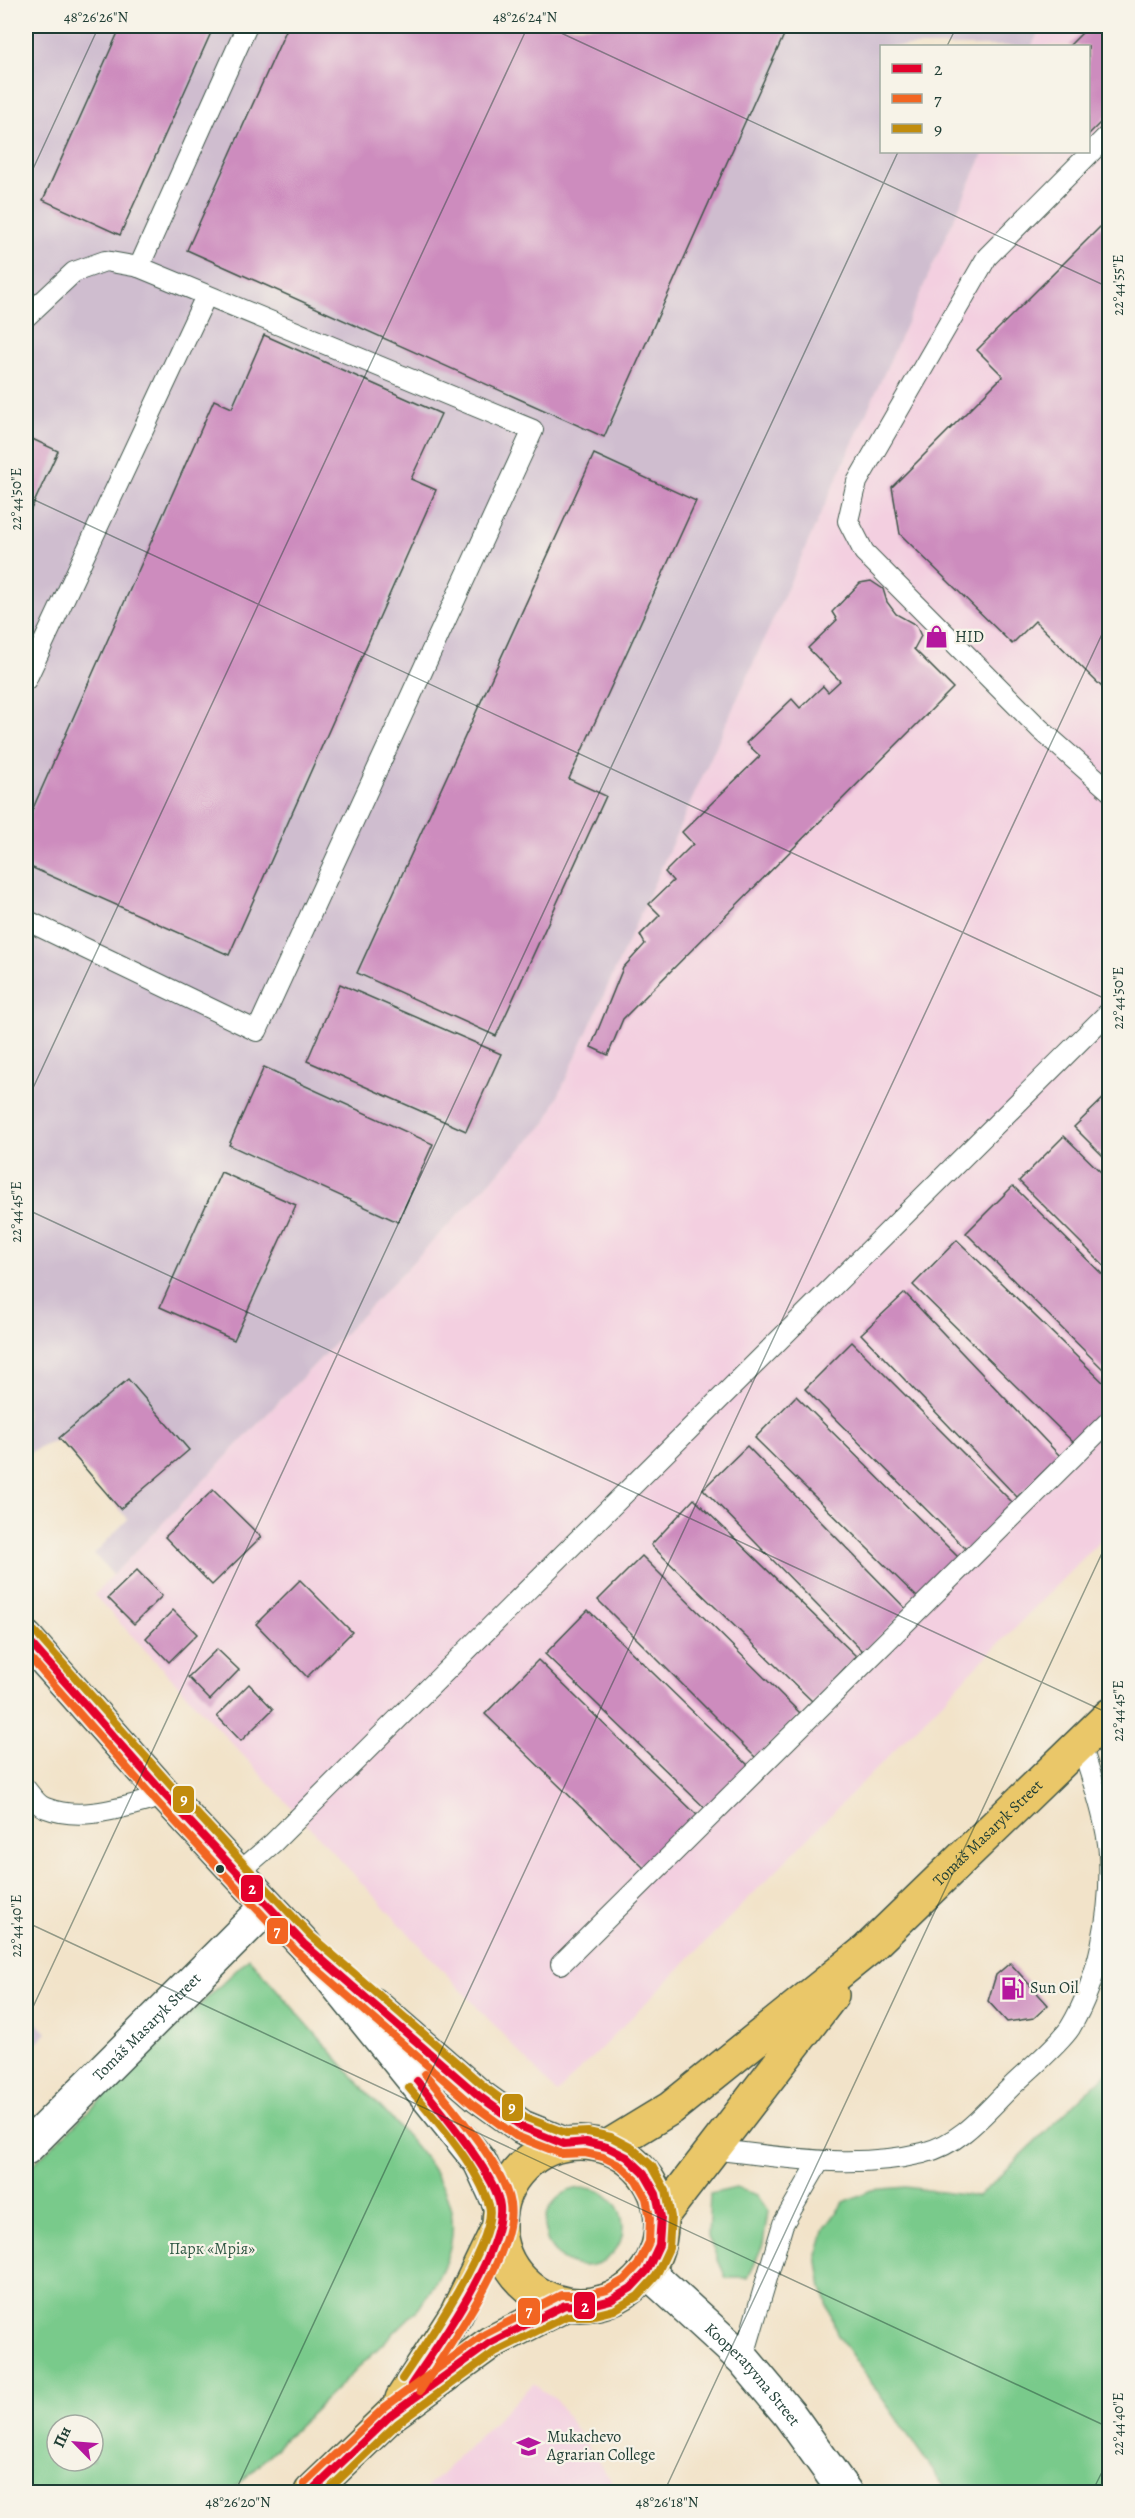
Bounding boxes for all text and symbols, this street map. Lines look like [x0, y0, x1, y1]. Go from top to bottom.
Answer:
text: 48°26'26"N [64, 7, 129, 27]
text: 48°26'24"N [493, 7, 557, 27]
legend [880, 45, 1090, 153]
text: 2 [934, 57, 943, 81]
text: 7 [934, 87, 942, 111]
text: 9 [934, 117, 942, 141]
text: 22°44'55"E [1108, 254, 1128, 316]
text: 22°44'50"E [6, 468, 26, 530]
shop icon: HID [924, 624, 950, 650]
place label: HID [955, 626, 984, 648]
text: 22°44'50"E [1108, 967, 1128, 1029]
text: 22°44'45"E [6, 1181, 26, 1243]
text: 22°44'45"E [1108, 1680, 1128, 1742]
street label: Tomáš Masaryk Street [928, 1775, 1048, 1891]
line badge: 9 [172, 1785, 195, 1814]
text: 9 [180, 1789, 188, 1811]
unlabelled marker [214, 1863, 226, 1875]
line badge: 2 [240, 1874, 264, 1903]
text: 2 [248, 1878, 256, 1900]
text: 22°44'40"E [6, 1894, 26, 1958]
line badge: 7 [266, 1917, 289, 1945]
text: 7 [274, 1921, 281, 1943]
street label: Tomáš Masaryk Street [88, 1968, 206, 2086]
fuel station icon: Sun Oil [999, 1975, 1025, 2001]
place label: Sun Oil [1030, 1977, 1079, 1999]
line badge: 9 [501, 2093, 524, 2122]
text: 9 [508, 2097, 516, 2119]
park label: Парк «Мрія» [169, 2238, 255, 2260]
line badge: 2 [573, 2291, 596, 2320]
text: 2 [581, 2296, 589, 2318]
line badge: 7 [517, 2297, 541, 2326]
text: 7 [526, 2301, 533, 2323]
street label: Kooperatyvna Street [700, 2318, 805, 2431]
text: 22°44'40"E [1108, 2392, 1128, 2456]
north arrow [45, 2413, 105, 2473]
text: Пн [48, 2423, 77, 2451]
place label: Mukachevo Agrarian College [546, 2426, 655, 2466]
school or university icon: Mukachevo Agrarian College [516, 2433, 542, 2459]
text: 48°26'20"N [205, 2492, 271, 2512]
text: 48°26'18"N [636, 2492, 699, 2512]

